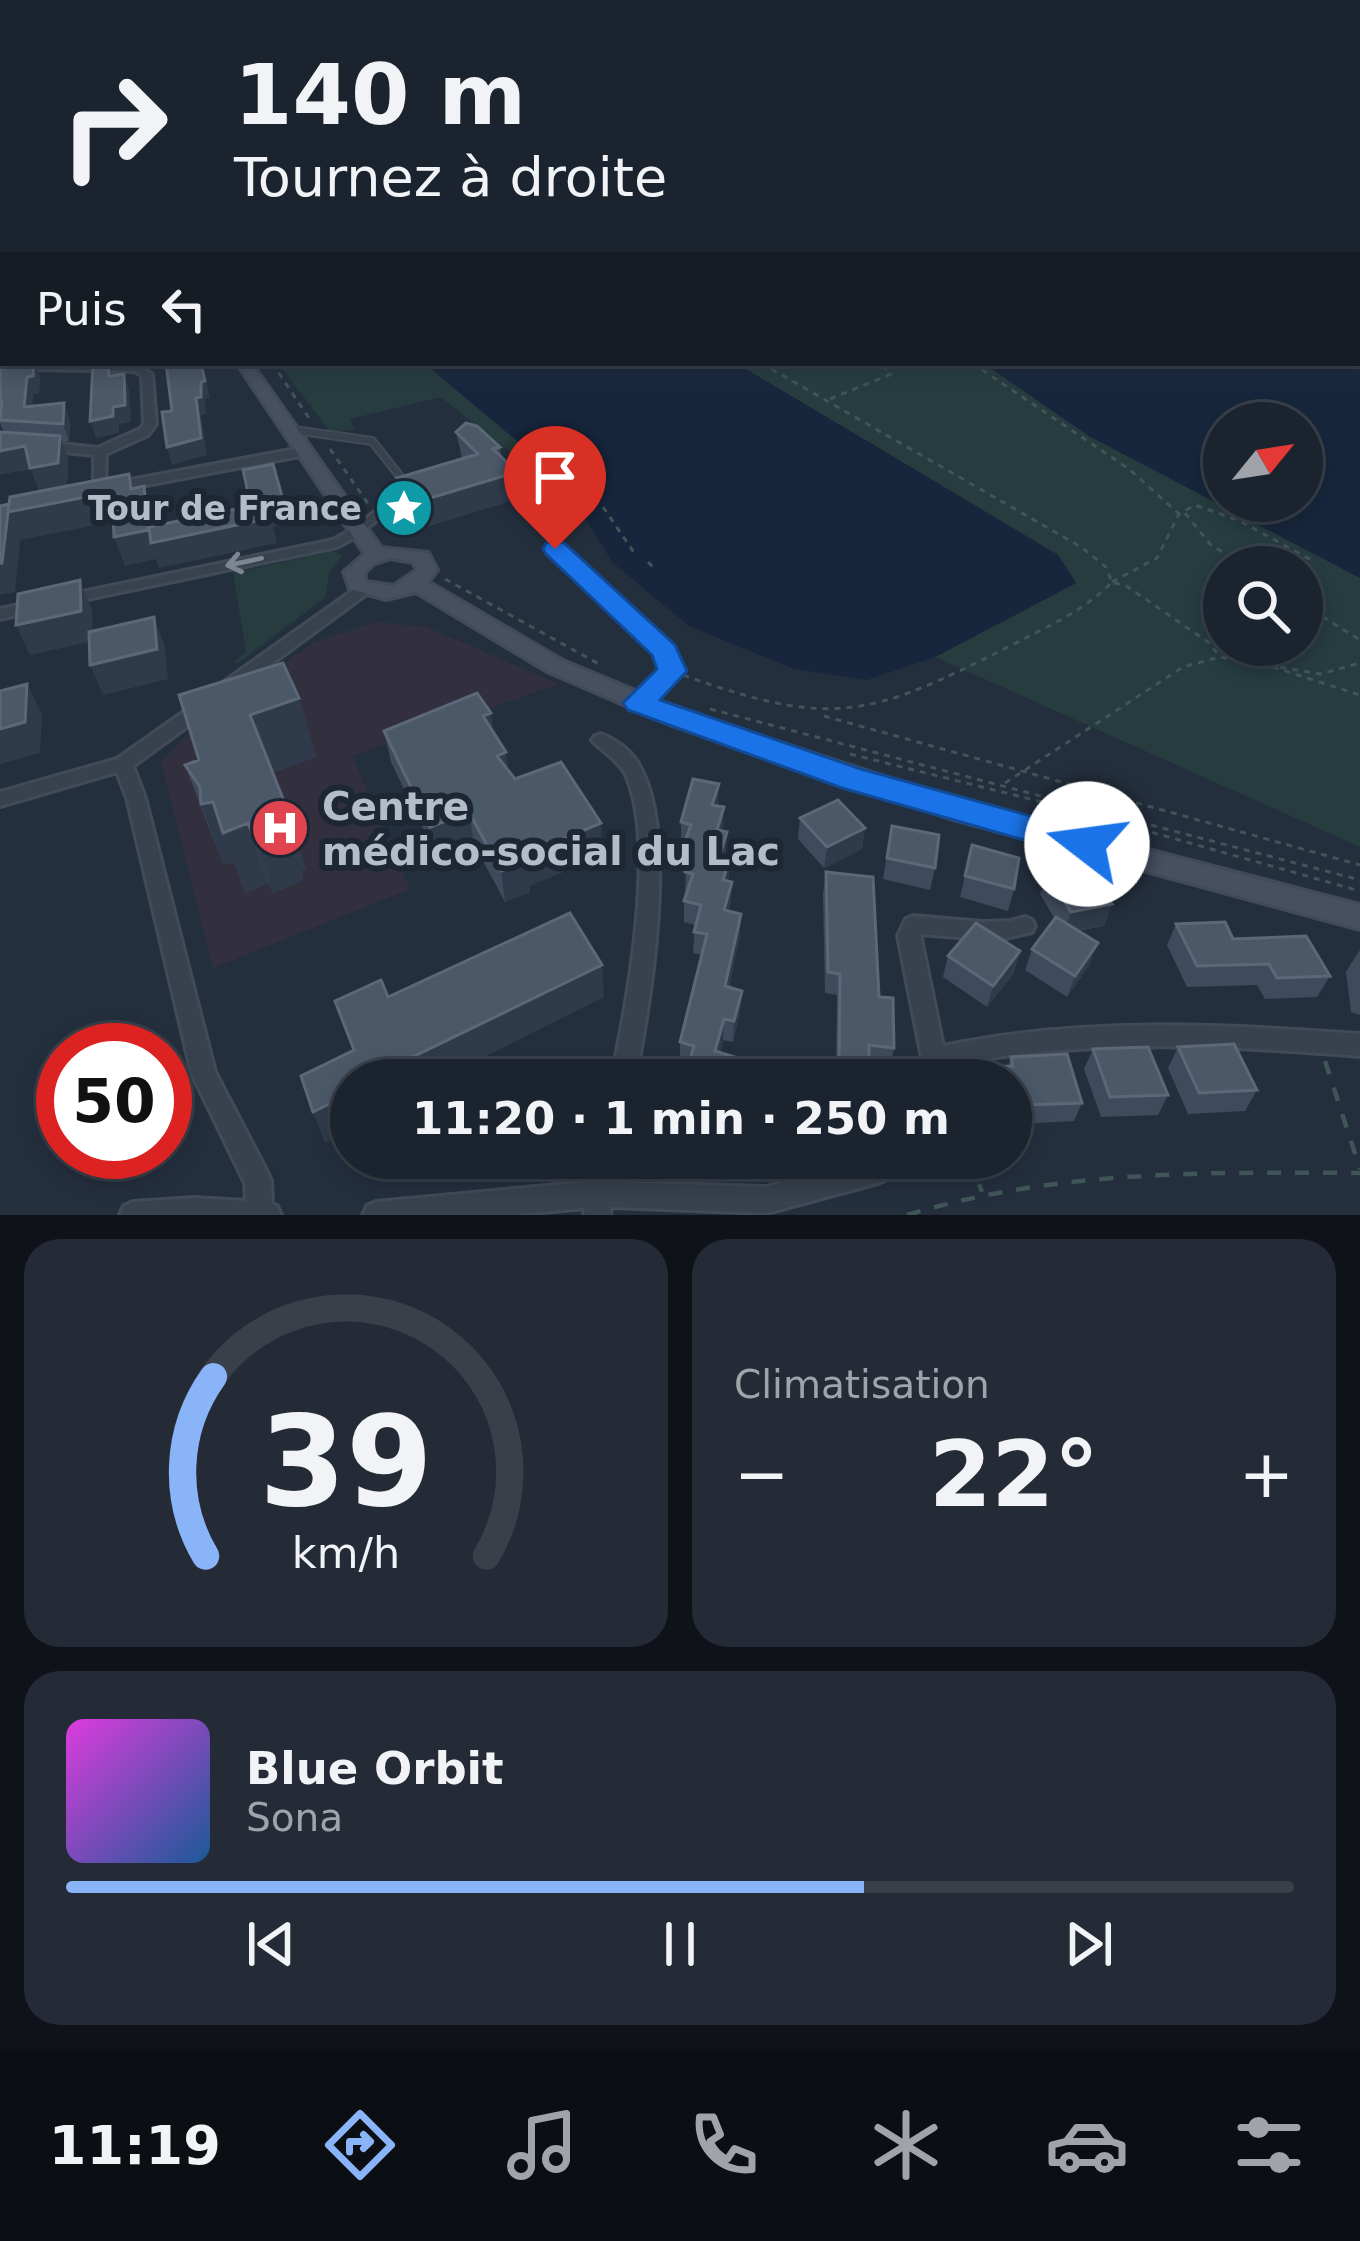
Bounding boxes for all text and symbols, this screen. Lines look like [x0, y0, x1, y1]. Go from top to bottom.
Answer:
text: 140 m [234, 46, 526, 144]
icon: right [36, 48, 192, 204]
text: Tournez à droite [234, 146, 667, 209]
icon: left [151, 276, 217, 342]
text: Puis [36, 283, 127, 336]
north arrow [1203, 402, 1323, 522]
map controls [1203, 402, 1323, 666]
pin [504, 426, 606, 549]
icon: arrive [522, 444, 588, 510]
place icon: Tour de France [373, 477, 435, 539]
place label: Tour de France [88, 489, 362, 528]
button: search [1203, 546, 1323, 666]
one-way arrow [226, 552, 265, 574]
position arrow [1024, 781, 1150, 907]
place label: Centre médico-social du Lac [322, 784, 780, 874]
hospital icon: Centre médico-social du Lac [249, 797, 311, 859]
speed limit sign: 50 [36, 1023, 192, 1179]
text: 11:20 · 1 min · 250 m [412, 1092, 950, 1145]
text: Climatisation [734, 1362, 990, 1407]
text: 39 [259, 1389, 433, 1534]
text: 22° [929, 1422, 1099, 1527]
text: − [734, 1436, 789, 1513]
text: + [1239, 1436, 1294, 1513]
text: km/h [292, 1528, 400, 1578]
text: Blue Orbit [246, 1742, 504, 1795]
text: Sona [246, 1795, 343, 1840]
icon: previous [238, 1911, 304, 1977]
icon: pause [647, 1911, 713, 1977]
icon: next [1056, 1911, 1122, 1977]
icon: directions [318, 2103, 402, 2187]
icon: music [500, 2103, 584, 2187]
icon: phone [682, 2103, 766, 2187]
icon: climate [864, 2103, 948, 2187]
icon: car [1045, 2103, 1129, 2187]
icon: filters [1227, 2103, 1311, 2187]
text: 11:19 [49, 2114, 221, 2177]

